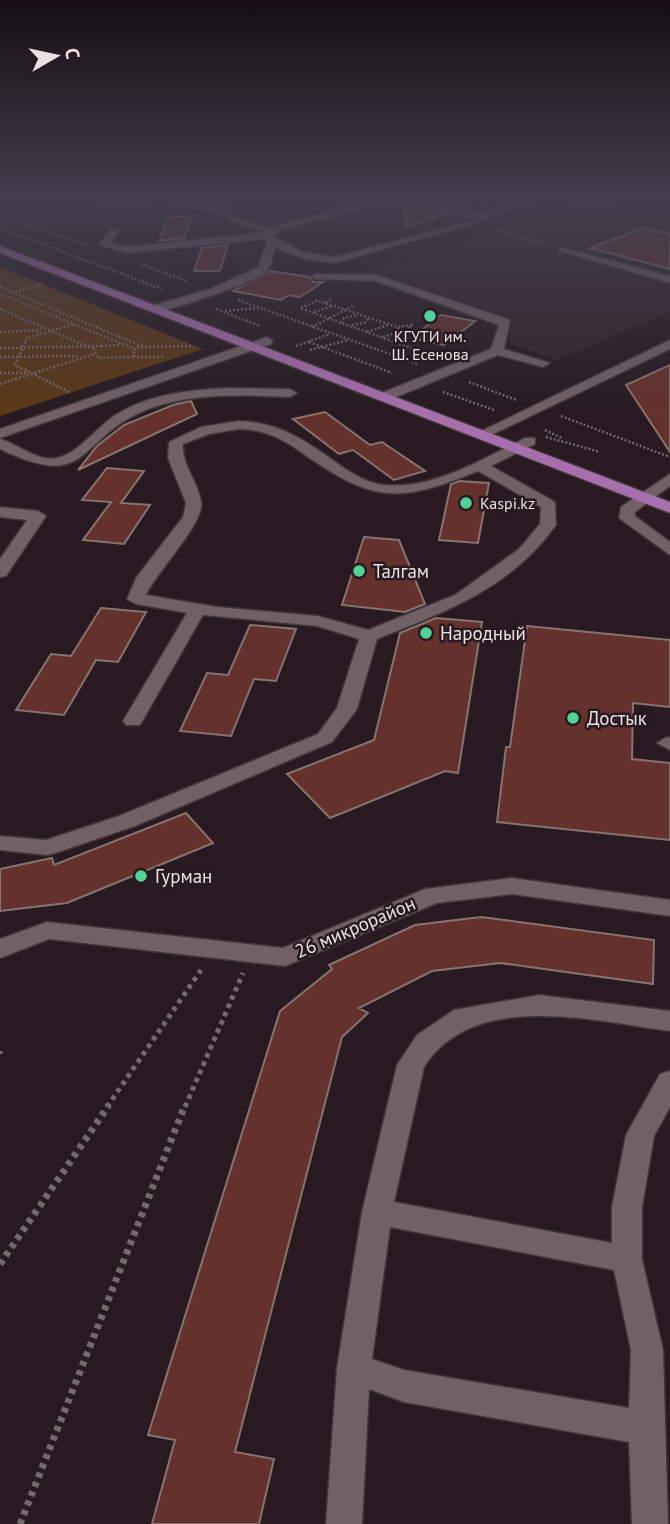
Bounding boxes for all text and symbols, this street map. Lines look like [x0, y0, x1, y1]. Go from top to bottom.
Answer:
north arrow [21, 21, 91, 91]
text: С [60, 46, 86, 61]
marker: КГУТИ им. Ш. Есенова [422, 308, 438, 324]
place label: КГУТИ им. Ш. Есенова [391, 326, 469, 364]
place label: Kaspi.kz [480, 493, 535, 513]
marker: Kaspi.kz [458, 495, 474, 511]
place label: Талгам [373, 559, 429, 583]
marker: Талгам [351, 563, 367, 579]
place label: Народный [440, 621, 526, 645]
marker: Народный [418, 625, 434, 641]
place label: Достык [587, 706, 647, 730]
marker: Достык [565, 710, 581, 726]
place label: Гурман [155, 864, 212, 888]
marker: Гурман [133, 868, 149, 884]
street label: 26 микрорайон [291, 891, 419, 963]

